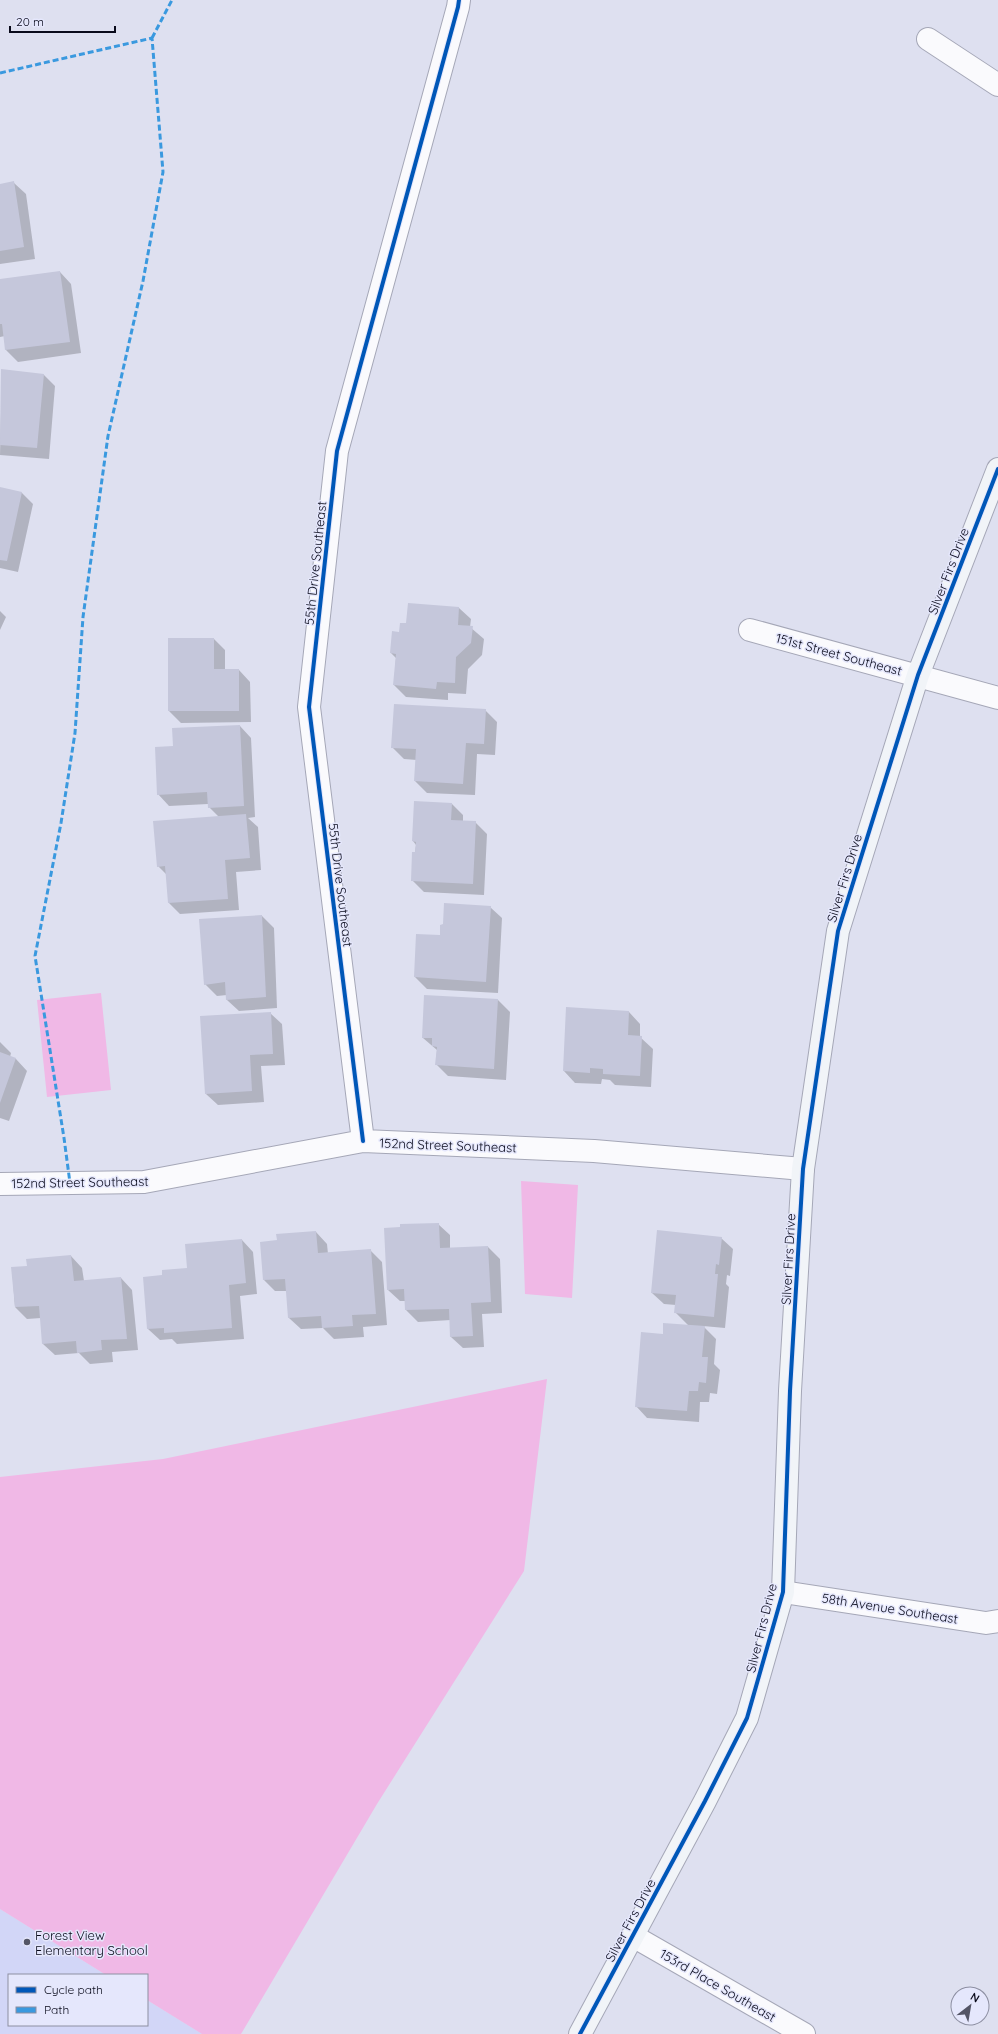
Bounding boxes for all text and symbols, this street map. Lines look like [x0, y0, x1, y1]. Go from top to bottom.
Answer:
scale bar [10, 8, 115, 34]
text: 20 m [16, 14, 44, 29]
street label: 55th Drive Southeast [301, 500, 329, 626]
street label: Silver Firs Drive [924, 525, 972, 617]
street label: 151st Street Southeast [774, 629, 904, 679]
street label: 55th Drive Southeast [325, 822, 357, 948]
street label: Silver Firs Drive [823, 832, 865, 924]
street label: 152nd Street Southeast [379, 1135, 517, 1155]
street label: 152nd Street Southeast [11, 1173, 149, 1191]
street label: Silver Firs Drive [778, 1213, 798, 1305]
street label: Silver Firs Drive [742, 1582, 780, 1674]
street label: 58th Avenue Southeast [821, 1589, 959, 1627]
street label: Silver Firs Drive [601, 1876, 659, 1964]
place label: Forest View Elementary School [35, 1927, 148, 1958]
marker: Forest View Elementary School [22, 1937, 32, 1947]
street label: 153rd Place Southeast [657, 1945, 779, 2025]
legend [8, 1974, 148, 2026]
text: Cycle path [44, 1982, 103, 1997]
north arrow [950, 1986, 990, 2026]
text: N [968, 1989, 982, 2006]
text: Path [44, 2002, 69, 2017]

